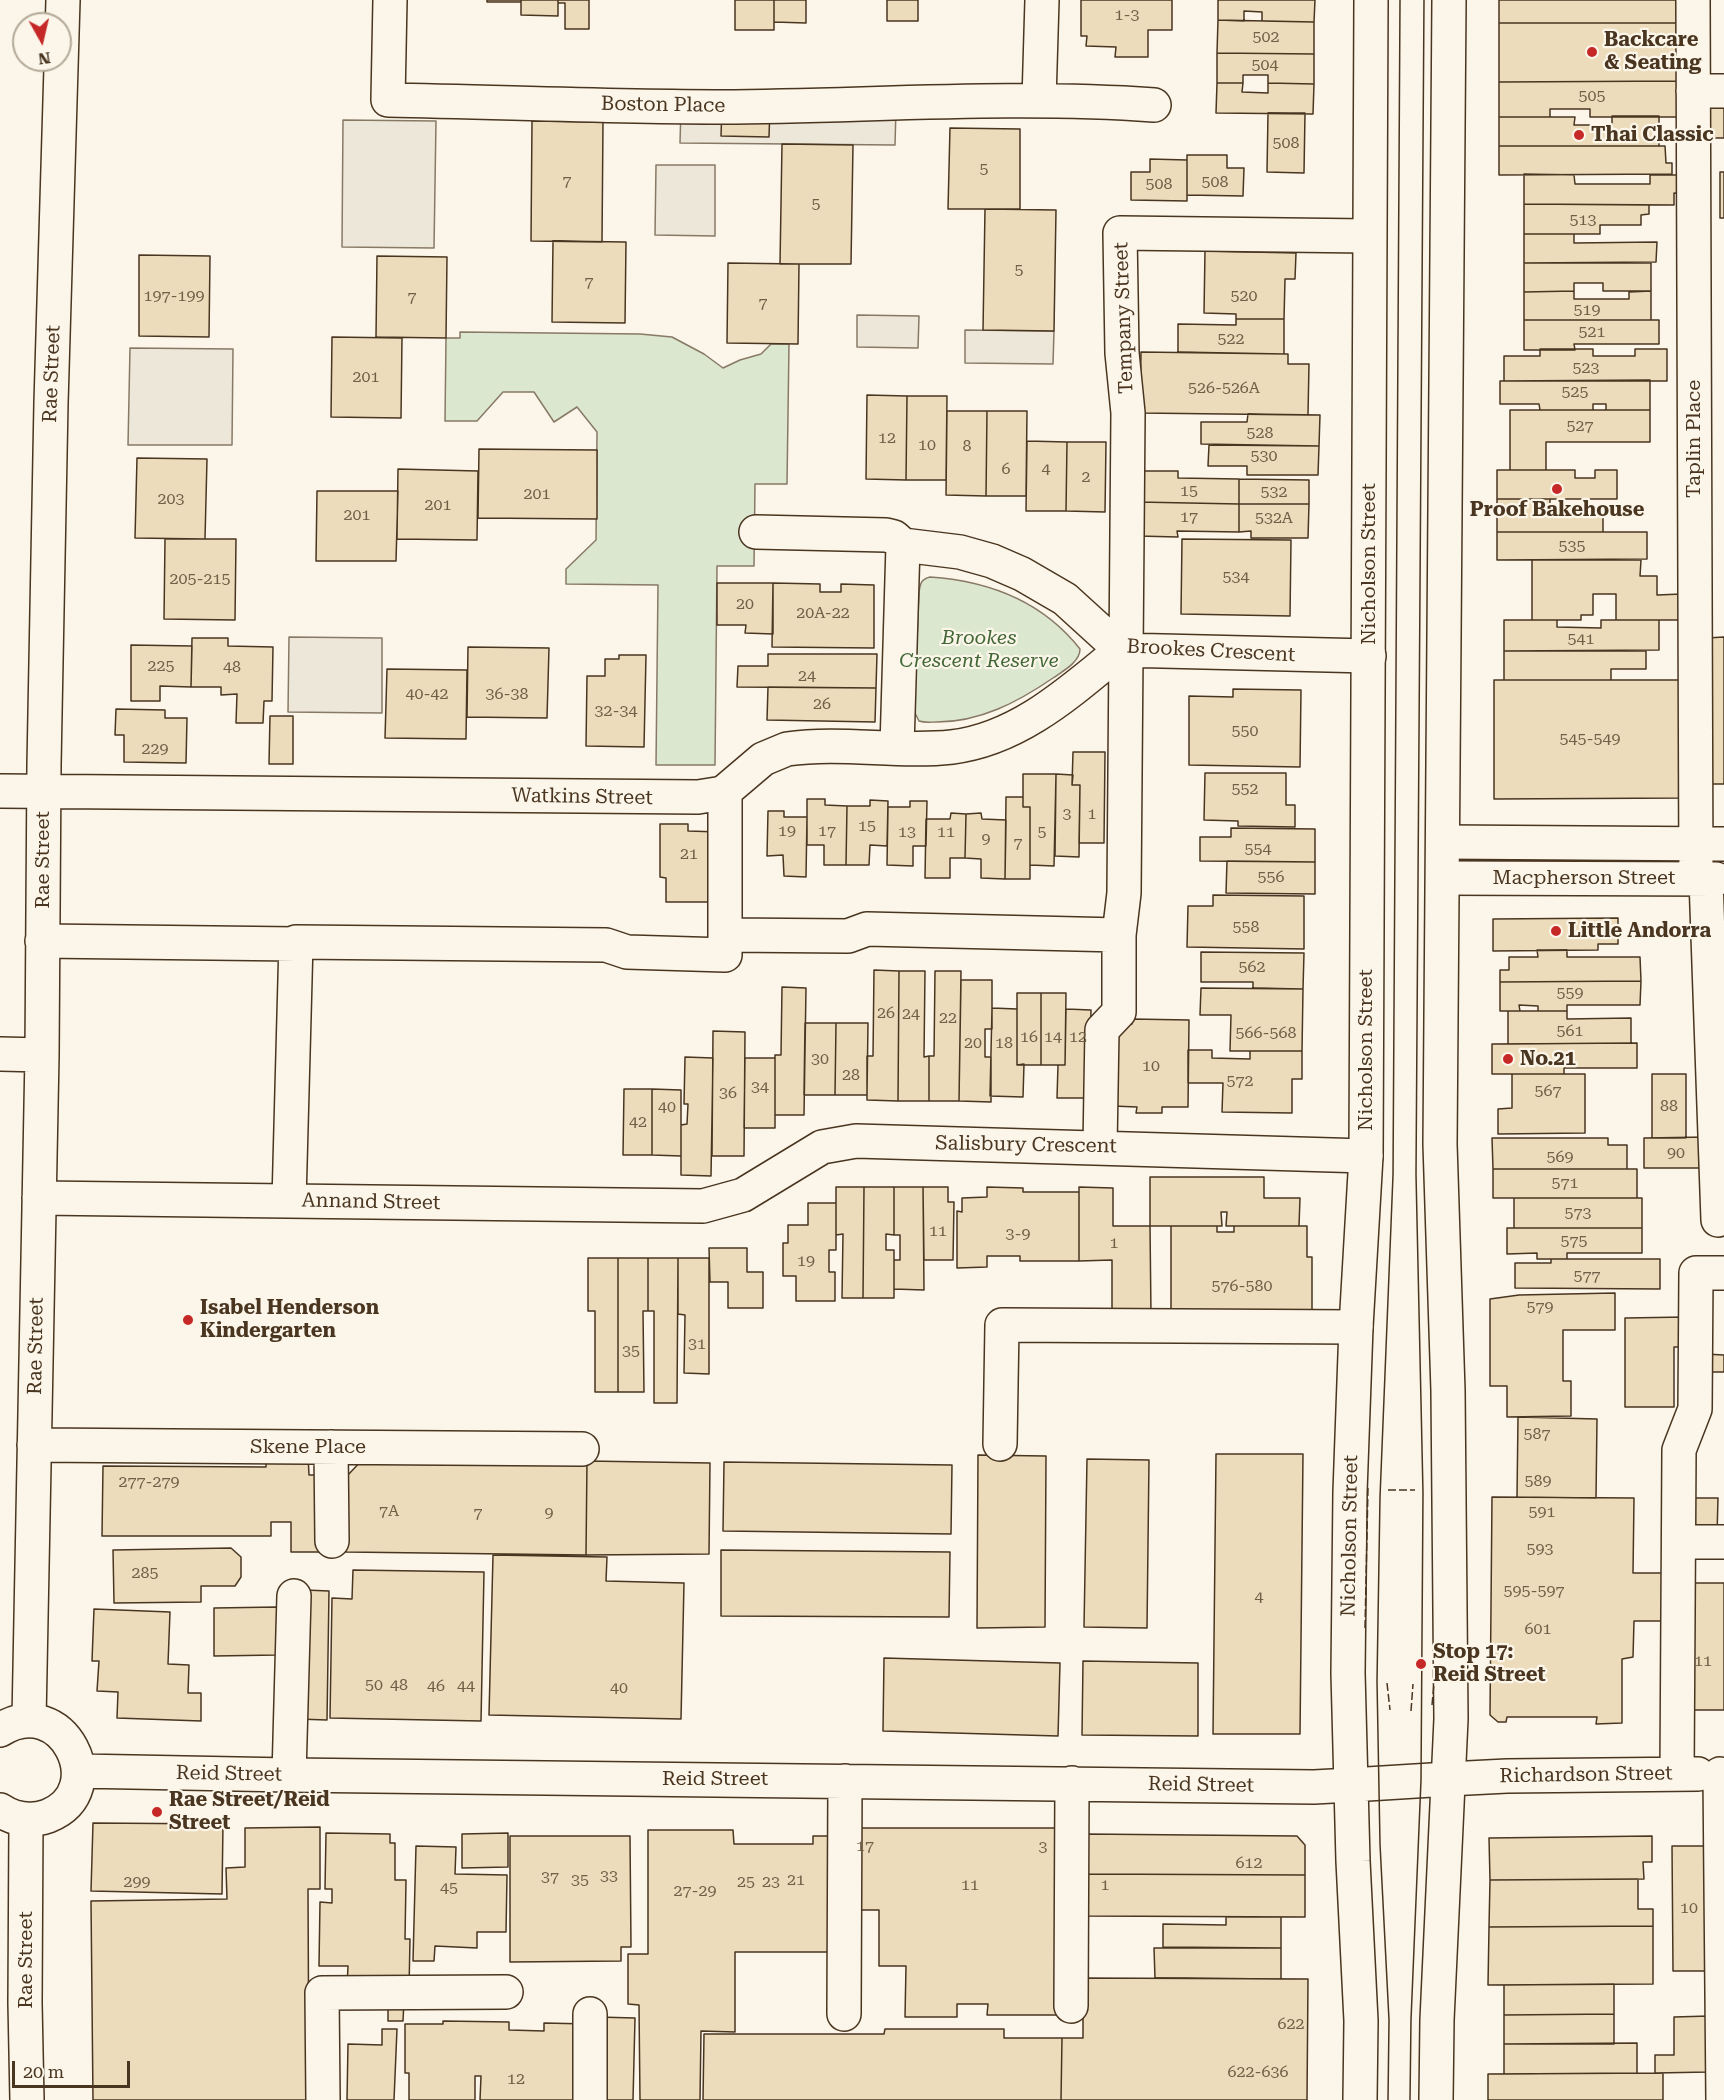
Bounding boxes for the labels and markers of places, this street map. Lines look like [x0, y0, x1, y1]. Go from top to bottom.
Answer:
place label: Backcare & Seating [1604, 28, 1701, 75]
marker: Backcare & Seating [1585, 45, 1599, 59]
place label: Thai Classic [1591, 123, 1714, 147]
marker: Thai Classic [1572, 128, 1586, 142]
marker: Proof Bakehouse [1550, 482, 1564, 496]
place label: Proof Bakehouse [1470, 498, 1644, 522]
place label: Little Andorra [1568, 919, 1711, 943]
marker: Little Andorra [1549, 924, 1563, 938]
place label: No.21 [1520, 1047, 1576, 1071]
marker: No.21 [1501, 1052, 1515, 1066]
place label: Isabel Henderson Kindergarten [200, 1296, 379, 1343]
marker: Isabel Henderson Kindergarten [181, 1313, 195, 1327]
place label: Stop 17: Reid Street [1433, 1640, 1546, 1687]
marker: Stop 17: Reid Street [1414, 1657, 1428, 1671]
place label: Rae Street/Reid Street [169, 1788, 330, 1835]
marker: Rae Street/Reid Street [150, 1805, 164, 1819]

